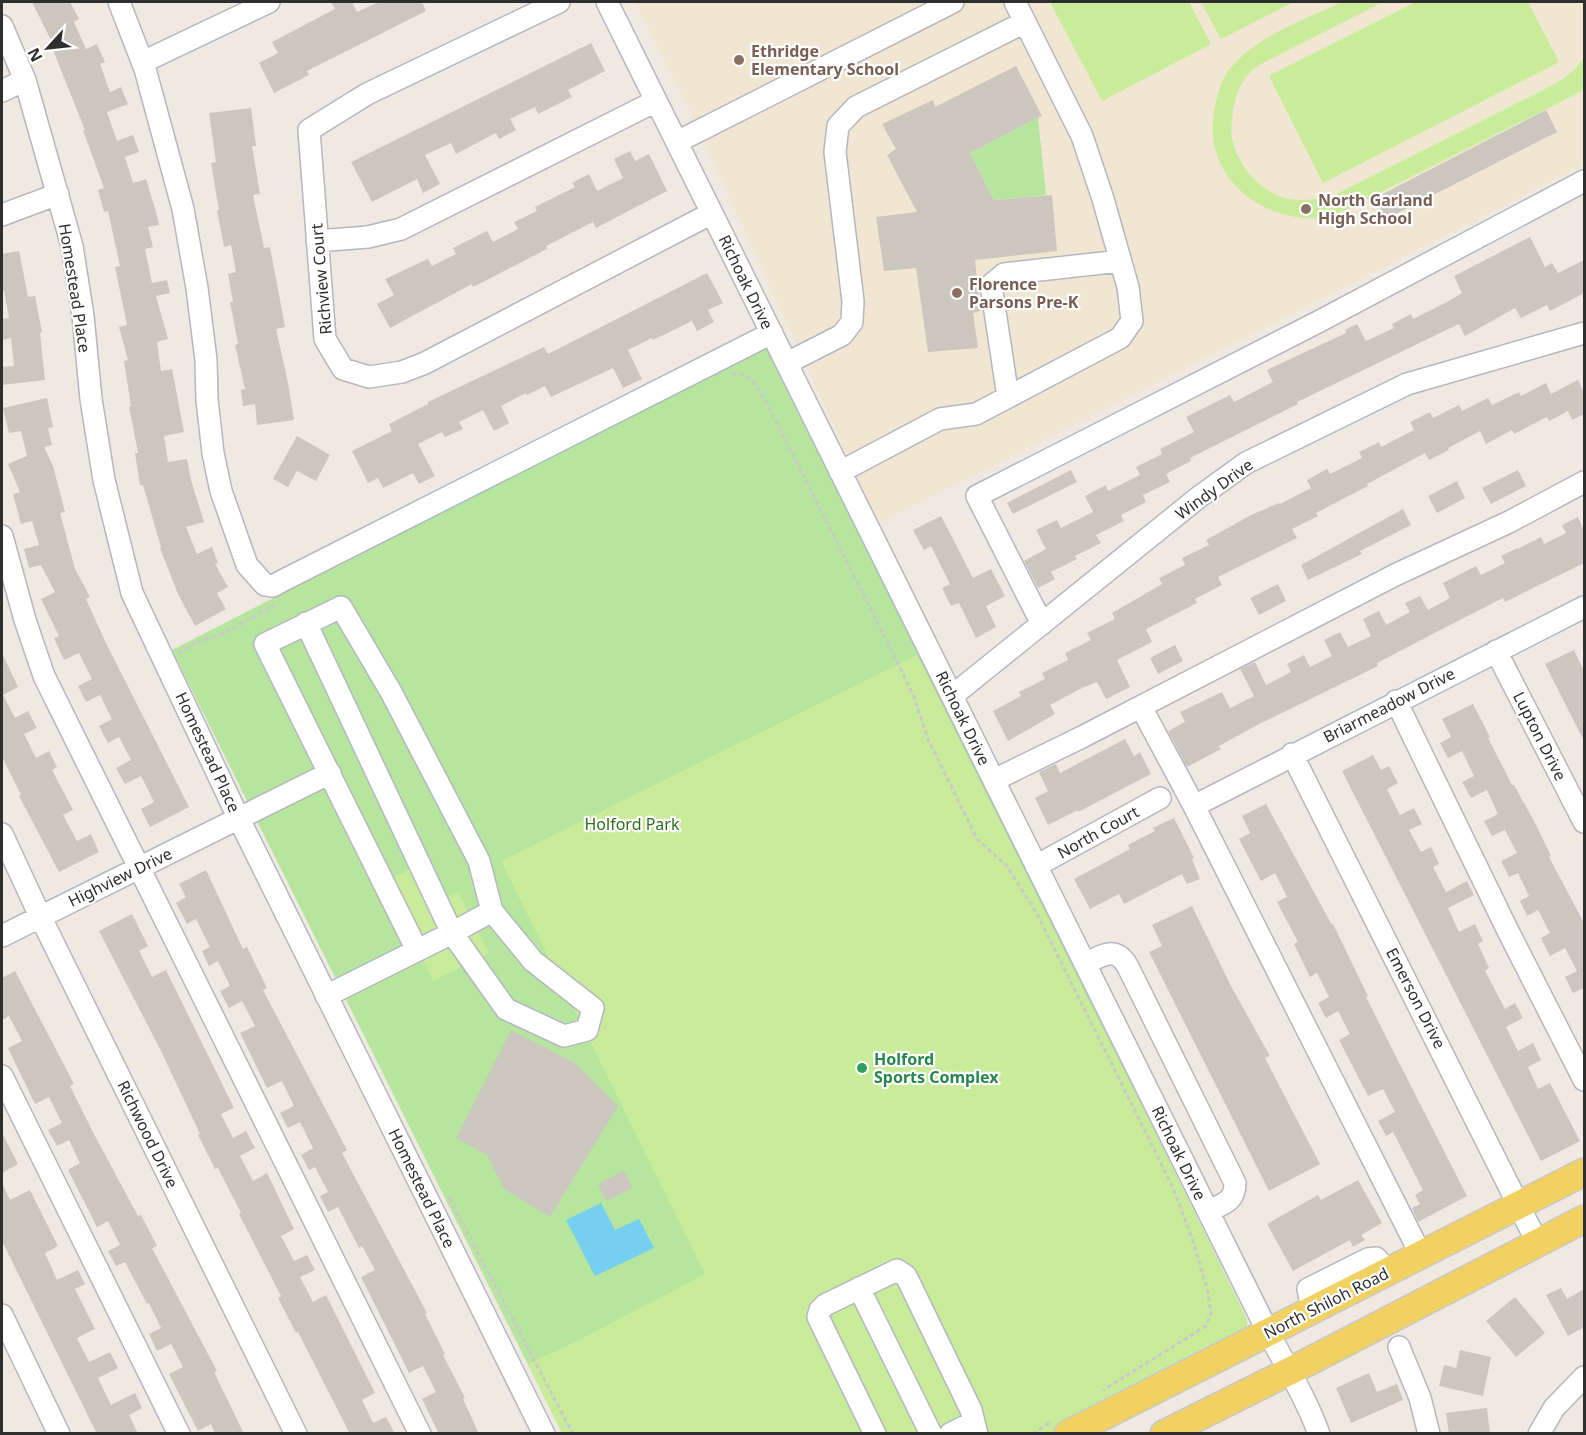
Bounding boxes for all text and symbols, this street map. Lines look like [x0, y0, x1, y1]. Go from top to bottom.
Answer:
north arrow [18, 18, 78, 78]
place label: Ethridge Elementary School [751, 40, 899, 80]
text: N [22, 44, 47, 66]
marker: Ethridge Elementary School [732, 53, 746, 67]
place label: North Garland High School [1318, 189, 1433, 229]
marker: North Garland High School [1299, 202, 1313, 216]
street label: Homestead Place [54, 222, 96, 354]
street label: Richview Court [305, 222, 337, 335]
street label: Richoak Drive [714, 231, 778, 333]
place label: Florence Parsons Pre-K [969, 273, 1079, 313]
marker: Florence Parsons Pre-K [950, 286, 964, 300]
street label: Windy Drive [1171, 453, 1257, 525]
street label: Briarmeadow Drive [1319, 662, 1459, 748]
street label: Richoak Drive [931, 667, 995, 769]
street label: Homestead Place [170, 688, 246, 816]
street label: Lupton Drive [1508, 688, 1572, 784]
street label: North Court [1053, 800, 1143, 864]
park label: Holford Park [585, 813, 680, 835]
street label: Highview Drive [64, 842, 176, 912]
street label: Emerson Drive [1381, 944, 1451, 1052]
place label: Holford Sports Complex [874, 1048, 999, 1088]
marker: Holford Sports Complex [855, 1061, 869, 1075]
street label: Richwood Drive [112, 1077, 184, 1191]
street label: Richoak Drive [1147, 1102, 1211, 1204]
street label: Homestead Place [384, 1125, 460, 1251]
street label: North Shiloh Road [1260, 1262, 1392, 1344]

